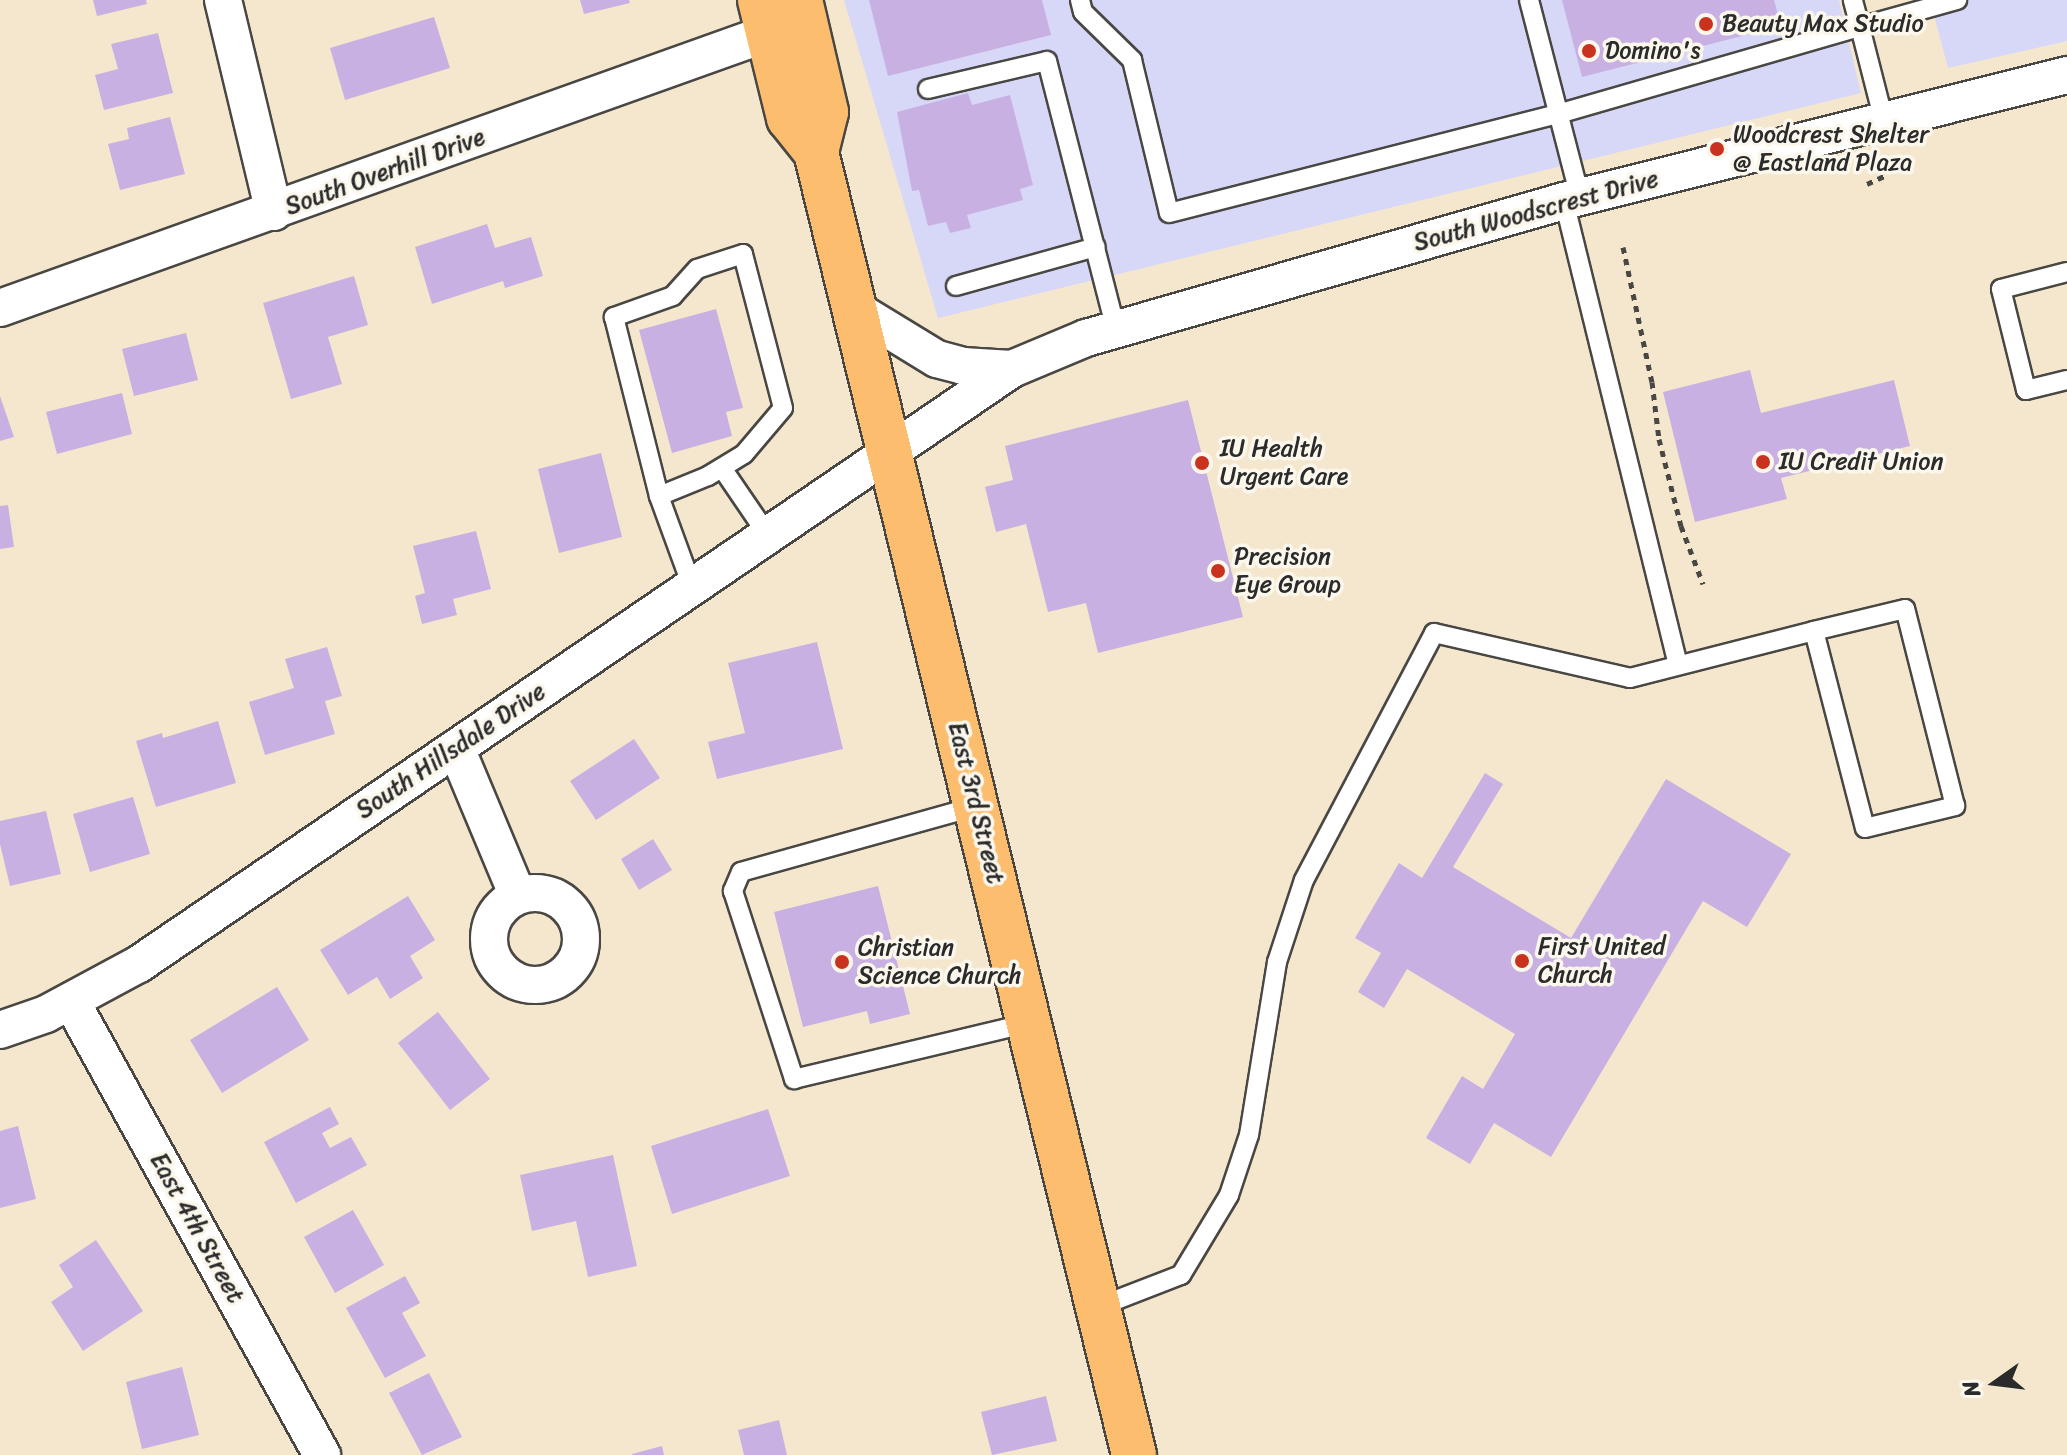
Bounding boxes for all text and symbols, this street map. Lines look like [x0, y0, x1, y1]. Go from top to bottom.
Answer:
place label: Beauty Max Studio [1722, 10, 1923, 38]
marker: Beauty Max Studio [1697, 15, 1715, 33]
place label: Domino's [1605, 37, 1700, 65]
marker: Domino's [1580, 42, 1598, 60]
place label: Woodcrest Shelter @ Eastland Plaza [1733, 121, 1928, 177]
street label: South Overhill Drive [281, 122, 489, 222]
marker: Woodcrest Shelter @ Eastland Plaza [1708, 140, 1726, 158]
street label: South Woodscrest Drive [1411, 165, 1661, 257]
place label: IU Health Urgent Care [1220, 435, 1349, 491]
place label: IU Credit Union [1779, 448, 1943, 476]
marker: IU Health Urgent Care [1191, 452, 1213, 474]
marker: IU Credit Union [1754, 453, 1772, 471]
place label: Precision Eye Group [1234, 543, 1341, 599]
marker: Precision Eye Group [1209, 562, 1227, 580]
street label: South Hillsdale Drive [352, 677, 550, 825]
street label: East 3rd Street [942, 720, 1010, 886]
place label: First United Church [1538, 933, 1665, 989]
place label: Christian Science Church [858, 934, 1022, 990]
marker: First United Church [1513, 952, 1531, 970]
marker: Christian Science Church [833, 953, 851, 971]
street label: East 4th Street [144, 1148, 250, 1308]
north arrow [1955, 1343, 2035, 1423]
text: N [1950, 1377, 1992, 1401]

